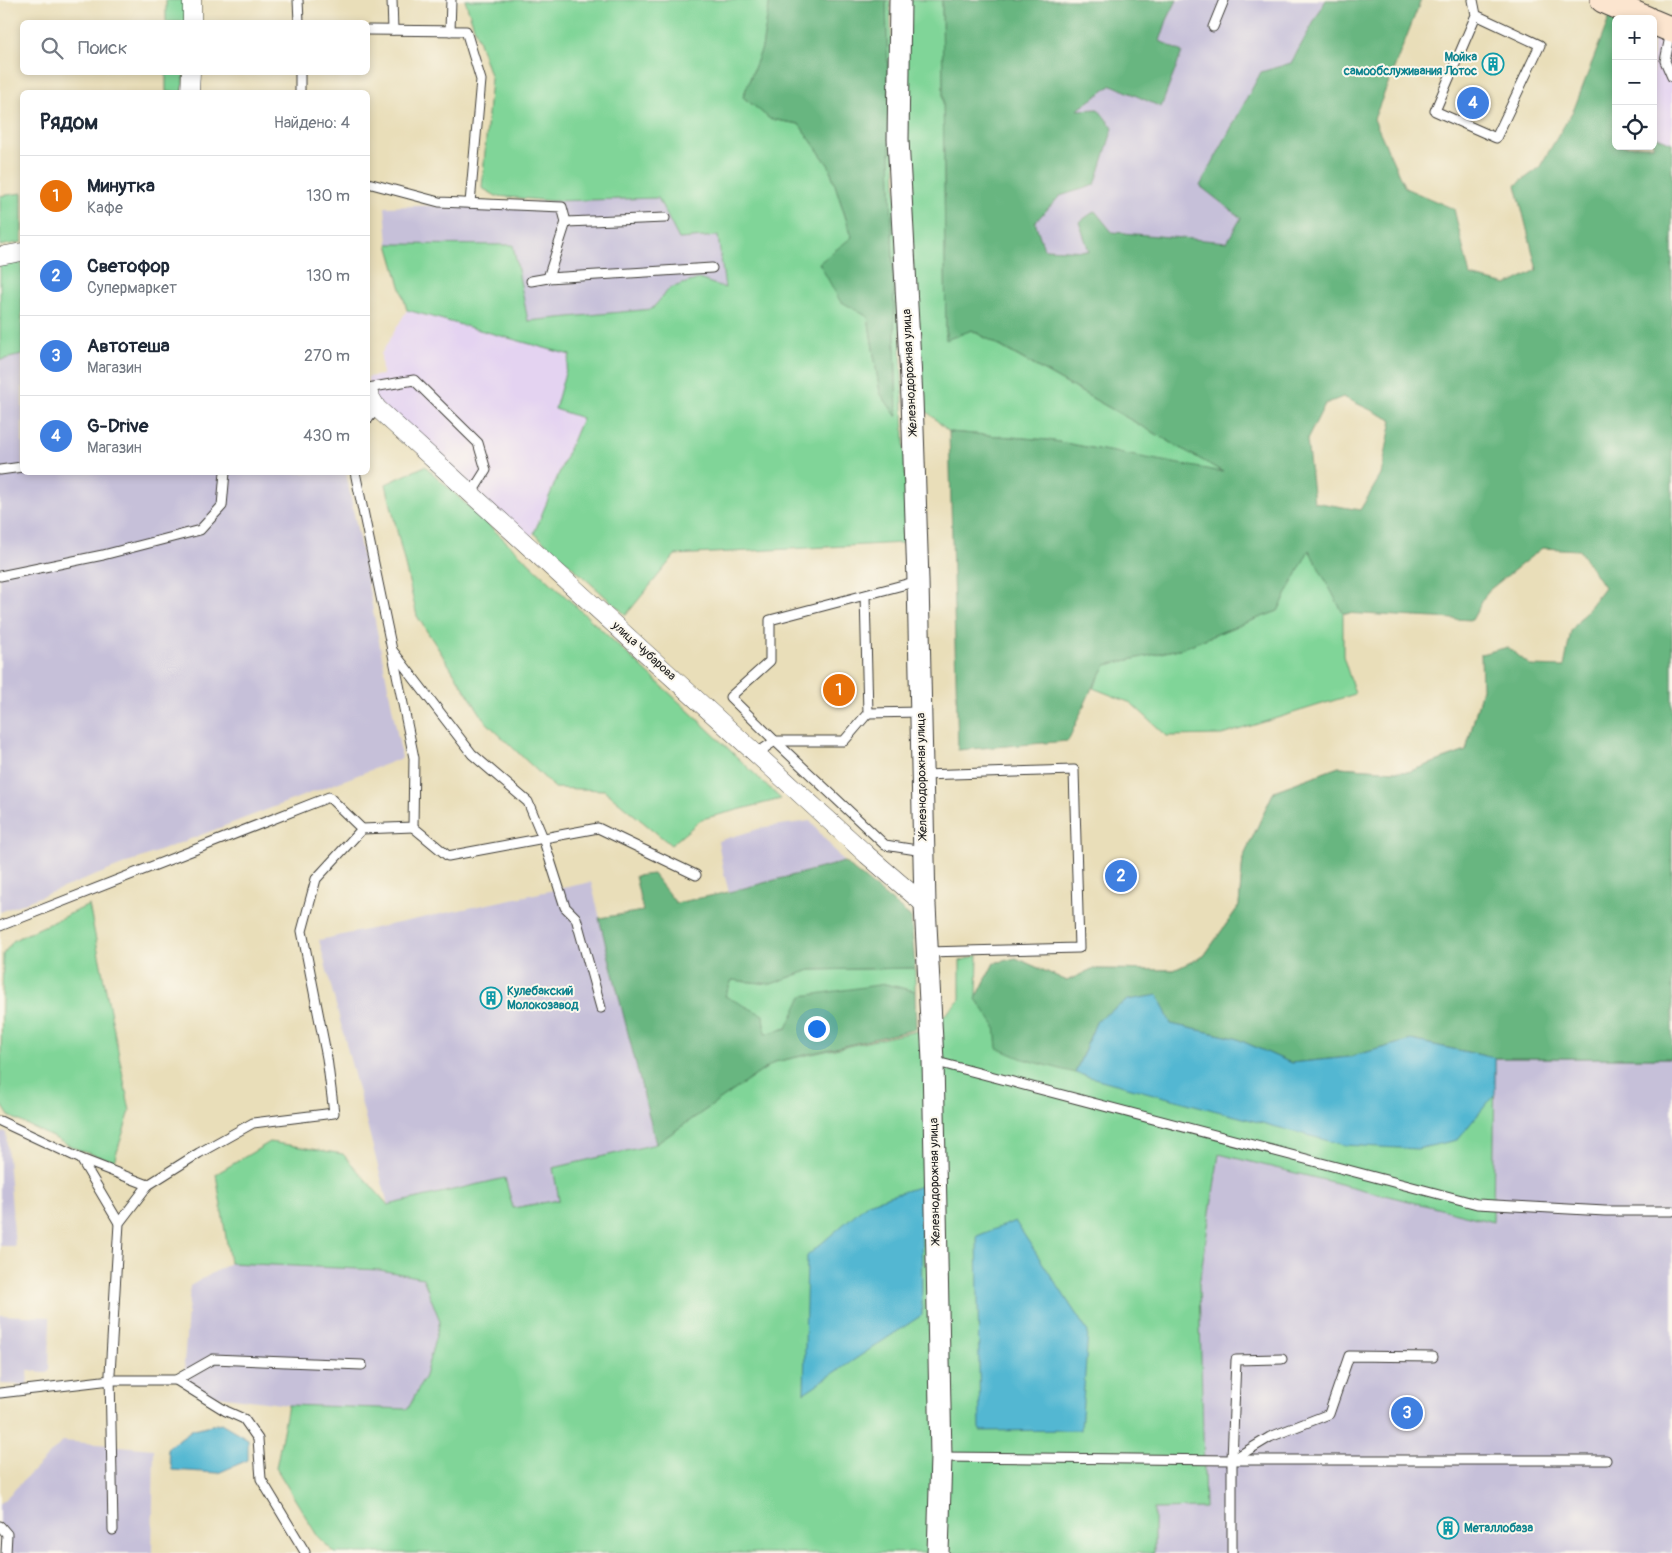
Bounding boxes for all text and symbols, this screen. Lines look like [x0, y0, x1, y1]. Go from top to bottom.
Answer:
map controls [1612, 15, 1657, 150]
button: + [1612, 15, 1657, 60]
search box [20, 20, 370, 75]
icon: search [38, 34, 66, 62]
text: Поиск [78, 36, 128, 60]
place label: Мойка самообслуживания Лотос [1343, 50, 1477, 79]
building icon: Мойка самообслуживания Лотос [1481, 52, 1505, 76]
button: − [1612, 60, 1657, 105]
pin: 4 [1457, 84, 1489, 122]
button: locate [1612, 105, 1657, 150]
text: Рядом [40, 109, 98, 136]
text: Найдено: 4 [274, 113, 350, 133]
text: Минутка [87, 174, 155, 198]
text: 1 [53, 186, 59, 206]
text: 130 m [306, 186, 350, 206]
text: Кафе [87, 198, 123, 218]
text: Светофор [87, 254, 170, 278]
text: 2 [52, 266, 60, 286]
text: 130 m [306, 266, 350, 286]
text: Супермаркет [87, 278, 177, 298]
street label: Железнодорожная улица [899, 308, 921, 438]
text: Автотеша [87, 334, 170, 358]
text: 3 [52, 346, 60, 366]
text: 270 m [304, 346, 350, 366]
text: Магазин [87, 358, 142, 378]
text: G-Drive [87, 414, 148, 438]
text: 4 [51, 426, 61, 446]
text: 430 m [303, 426, 350, 446]
text: Магазин [87, 438, 142, 458]
street label: улица Чубарова [608, 618, 679, 684]
pin: 1 [823, 671, 855, 709]
street label: Железнодорожная улица [913, 712, 931, 841]
pin: 2 [1105, 857, 1137, 895]
place label: Кулебакский Молокозавод [507, 984, 579, 1013]
building icon: Кулебакский Молокозавод [479, 986, 503, 1010]
your location [804, 1016, 830, 1042]
street label: Железнодорожная улица [926, 1117, 944, 1246]
pin: 3 [1391, 1394, 1423, 1432]
building icon: Металлобаза [1436, 1516, 1460, 1540]
place label: Металлобаза [1464, 1521, 1533, 1536]

